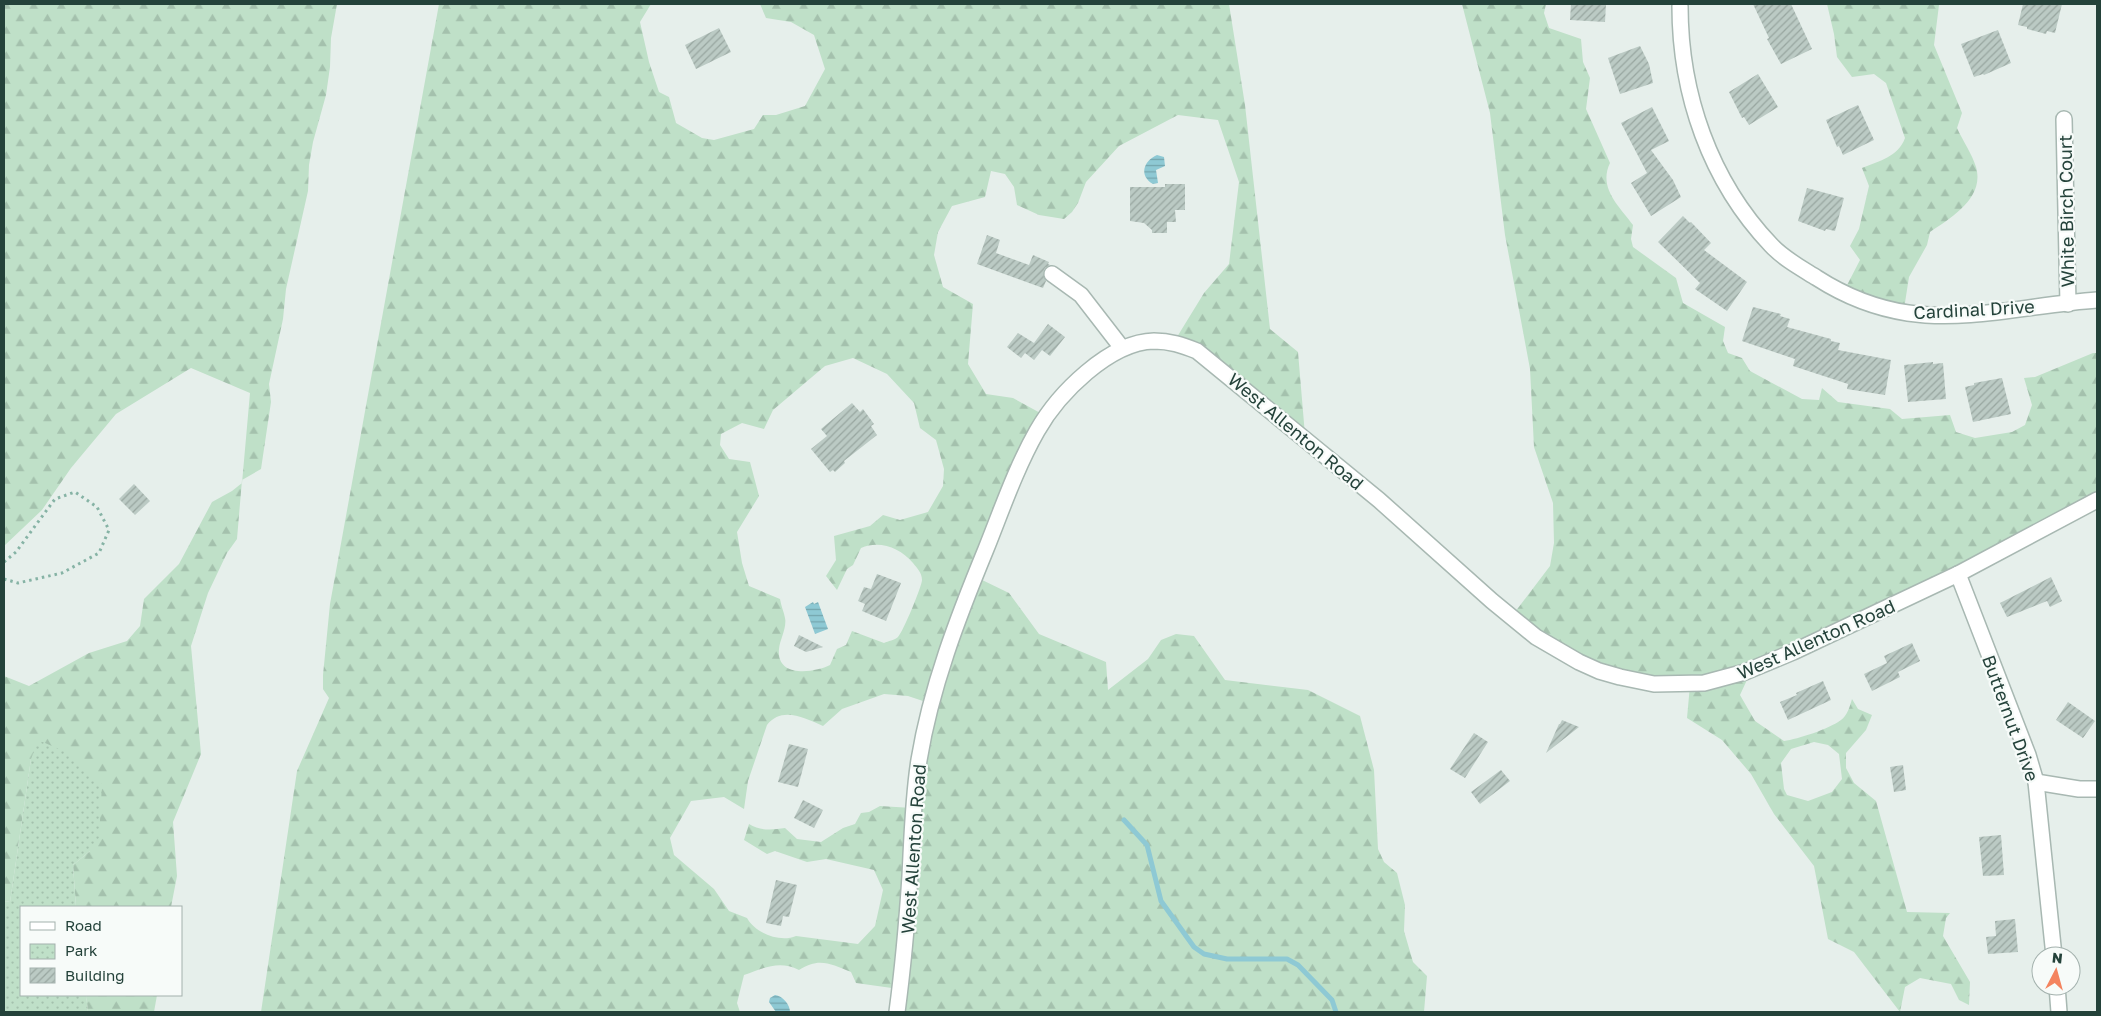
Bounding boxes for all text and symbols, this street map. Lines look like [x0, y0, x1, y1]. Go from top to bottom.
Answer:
street label: White Birch Court [2054, 134, 2078, 288]
street label: Cardinal Drive [1913, 295, 2035, 323]
street label: West Allenton Road [1224, 368, 1368, 494]
street label: West Allenton Road [1734, 594, 1898, 684]
street label: Butternut Drive [1978, 652, 2044, 784]
street label: West Allenton Road [896, 763, 930, 935]
legend [20, 906, 182, 996]
text: Road [65, 916, 102, 934]
text: Park [65, 941, 98, 959]
north arrow [2031, 946, 2081, 996]
text: N [2051, 949, 2064, 967]
text: Building [65, 966, 125, 984]

